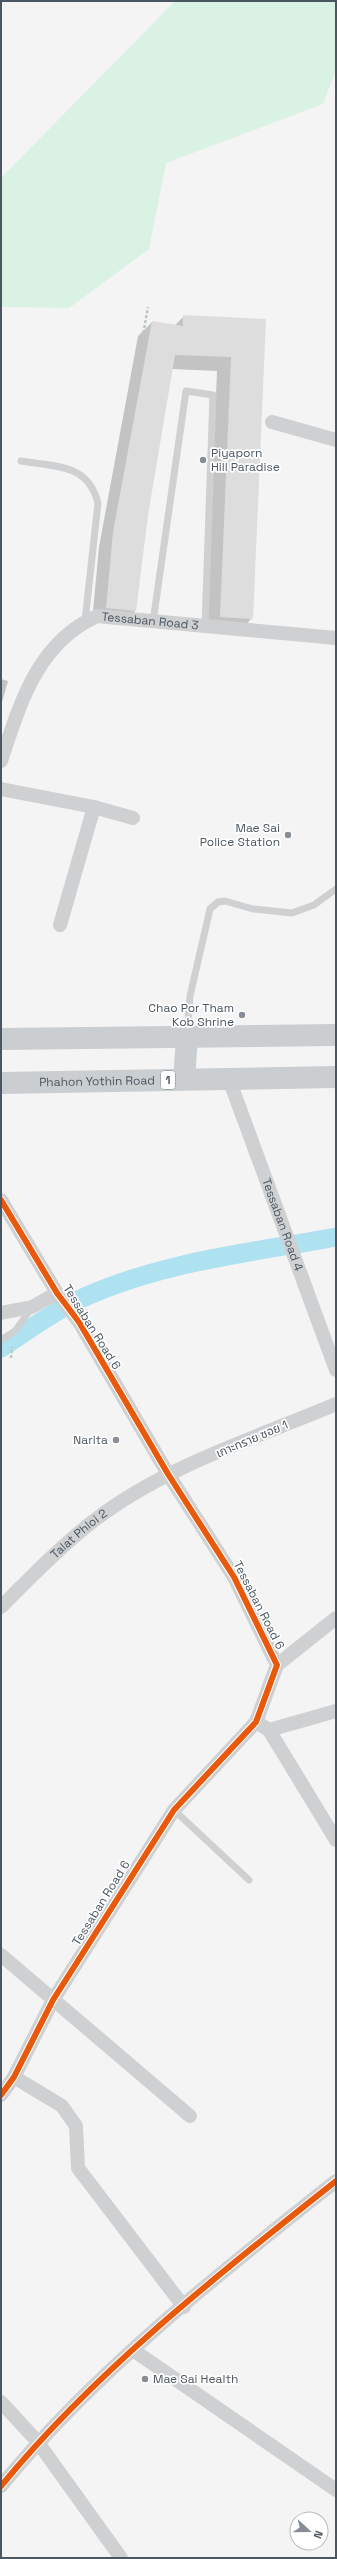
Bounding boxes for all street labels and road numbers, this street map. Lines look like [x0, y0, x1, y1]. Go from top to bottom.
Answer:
street label: Tessaban Road 3 [101, 608, 199, 633]
road number: 1 [161, 1071, 175, 1089]
street label: Phahon Yothin Road [39, 1072, 155, 1090]
street label: Tessaban Road 4 [258, 1176, 307, 1274]
street label: Tessaban Road 6 [59, 1281, 125, 1373]
street label: เกาะทราย ซอย 1 [214, 1417, 290, 1461]
street label: Talat Phloi 2 [47, 1505, 110, 1562]
street label: Tessaban Road 6 [230, 1558, 288, 1652]
street label: Tessaban Road 6 [68, 1857, 134, 1949]

